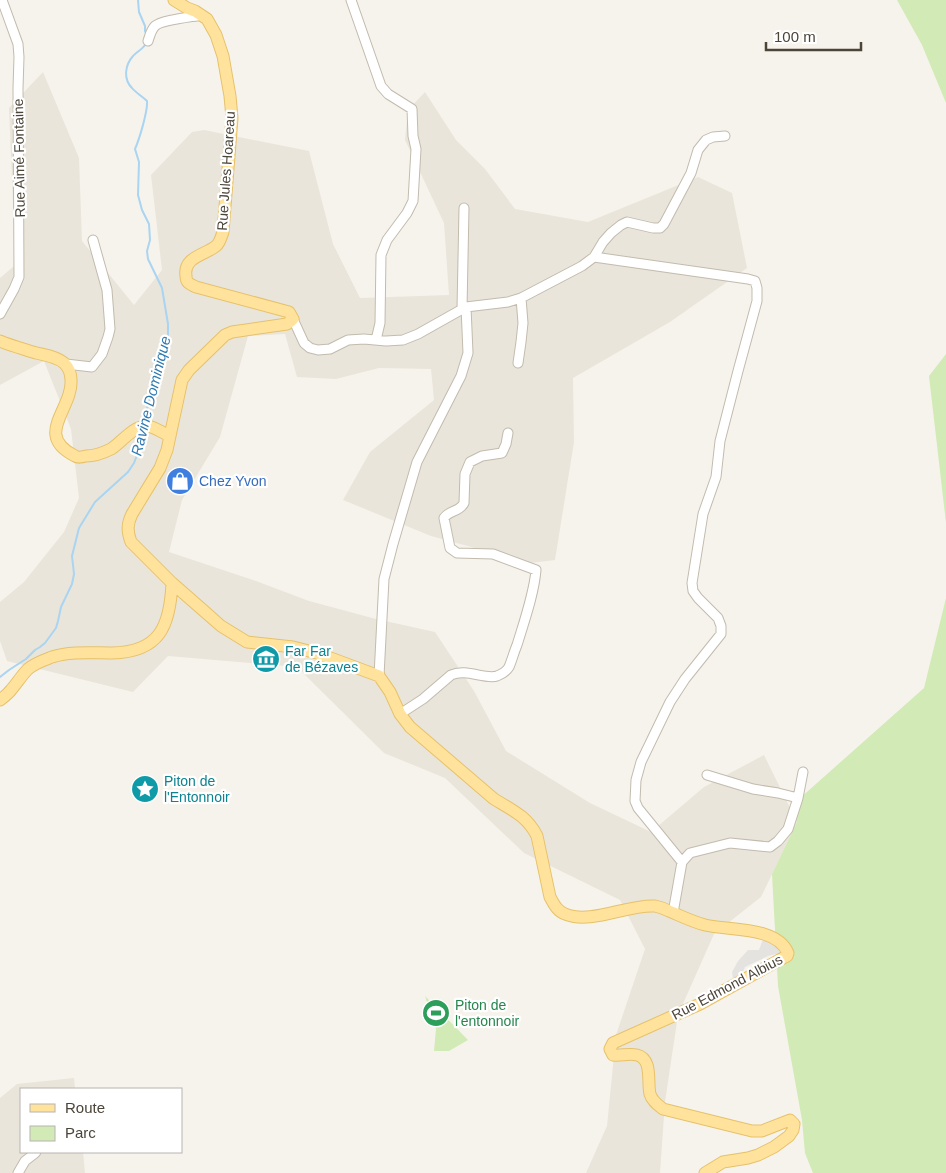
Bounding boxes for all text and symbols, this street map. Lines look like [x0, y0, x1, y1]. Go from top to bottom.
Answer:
scale bar [766, 20, 861, 52]
text: 100 m [774, 28, 816, 45]
street label: Rue Aimé Fontaine [10, 98, 28, 218]
street label: Rue Jules Hoareau [214, 111, 238, 231]
water label: Ravine Dominique [127, 334, 174, 457]
shop icon: Chez Yvon [165, 466, 195, 496]
place label: Chez Yvon [199, 473, 266, 489]
place label: Far Far de Bézaves [285, 643, 358, 675]
museum icon: Far Far de Bézaves [251, 644, 281, 674]
place label: Piton de l'Entonnoir [164, 773, 230, 805]
place icon: Piton de l'Entonnoir [130, 774, 160, 804]
street label: Rue Edmond Albius [669, 951, 785, 1023]
place label: Piton de l'entonnoir [455, 997, 520, 1029]
sports icon: Piton de l'entonnoir [421, 998, 451, 1028]
legend [20, 1088, 182, 1153]
text: Route [65, 1099, 105, 1116]
text: Parc [65, 1124, 96, 1141]

